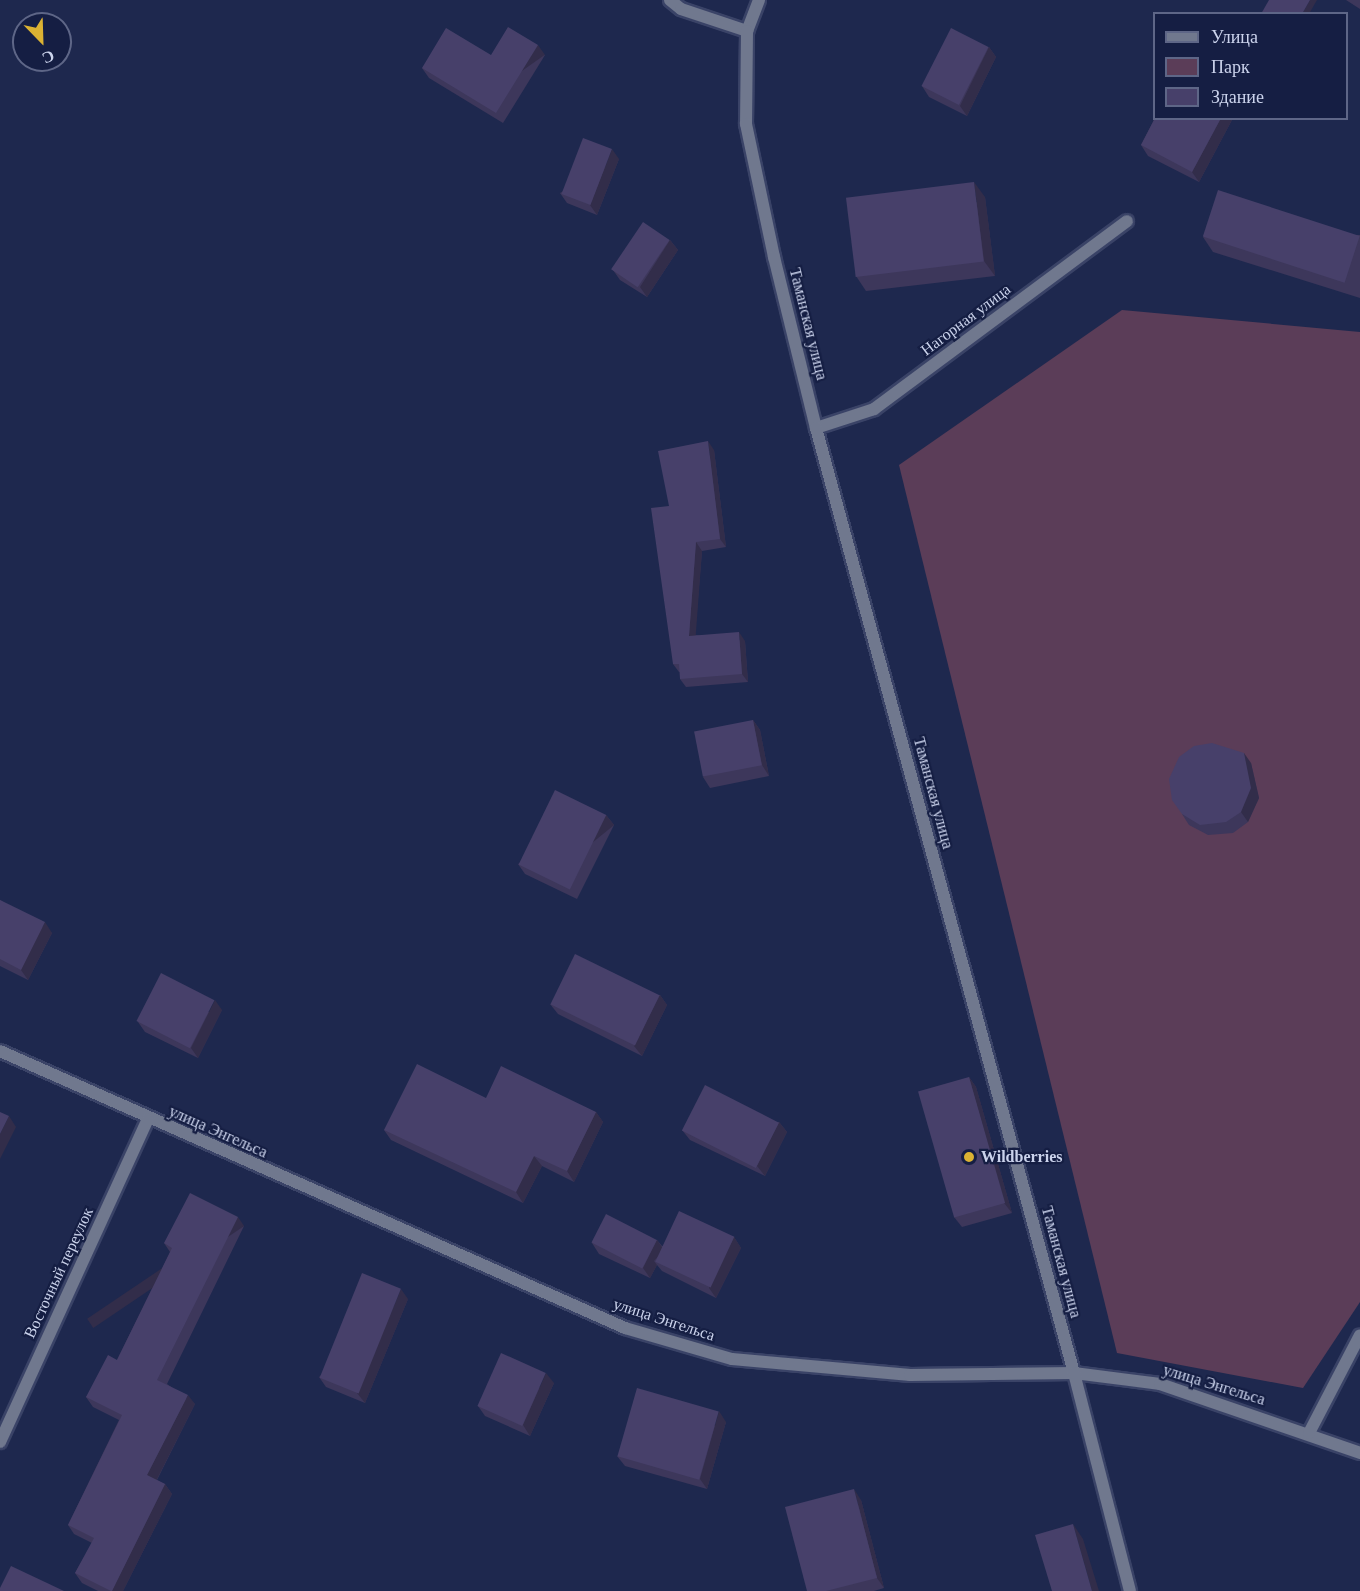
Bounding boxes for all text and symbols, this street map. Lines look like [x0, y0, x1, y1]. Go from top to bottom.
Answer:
north arrow [12, 12, 72, 72]
legend [1153, 12, 1348, 120]
text: Улица [1211, 27, 1258, 47]
text: С [40, 47, 57, 67]
text: Парк [1211, 57, 1250, 77]
text: Здание [1211, 87, 1264, 107]
street label: Таманская улица [785, 266, 831, 382]
street label: Нагорная улица [917, 280, 1015, 360]
street label: Таманская улица [909, 735, 957, 851]
street label: улица Энгельса [166, 1102, 270, 1162]
place label: Wildberries [981, 1147, 1062, 1167]
marker: Wildberries [962, 1150, 976, 1164]
street label: Таманская улица [1037, 1204, 1085, 1320]
street label: Восточный переулок [20, 1205, 98, 1341]
street label: улица Энгельса [611, 1295, 717, 1345]
street label: улица Энгельса [1161, 1360, 1267, 1410]

